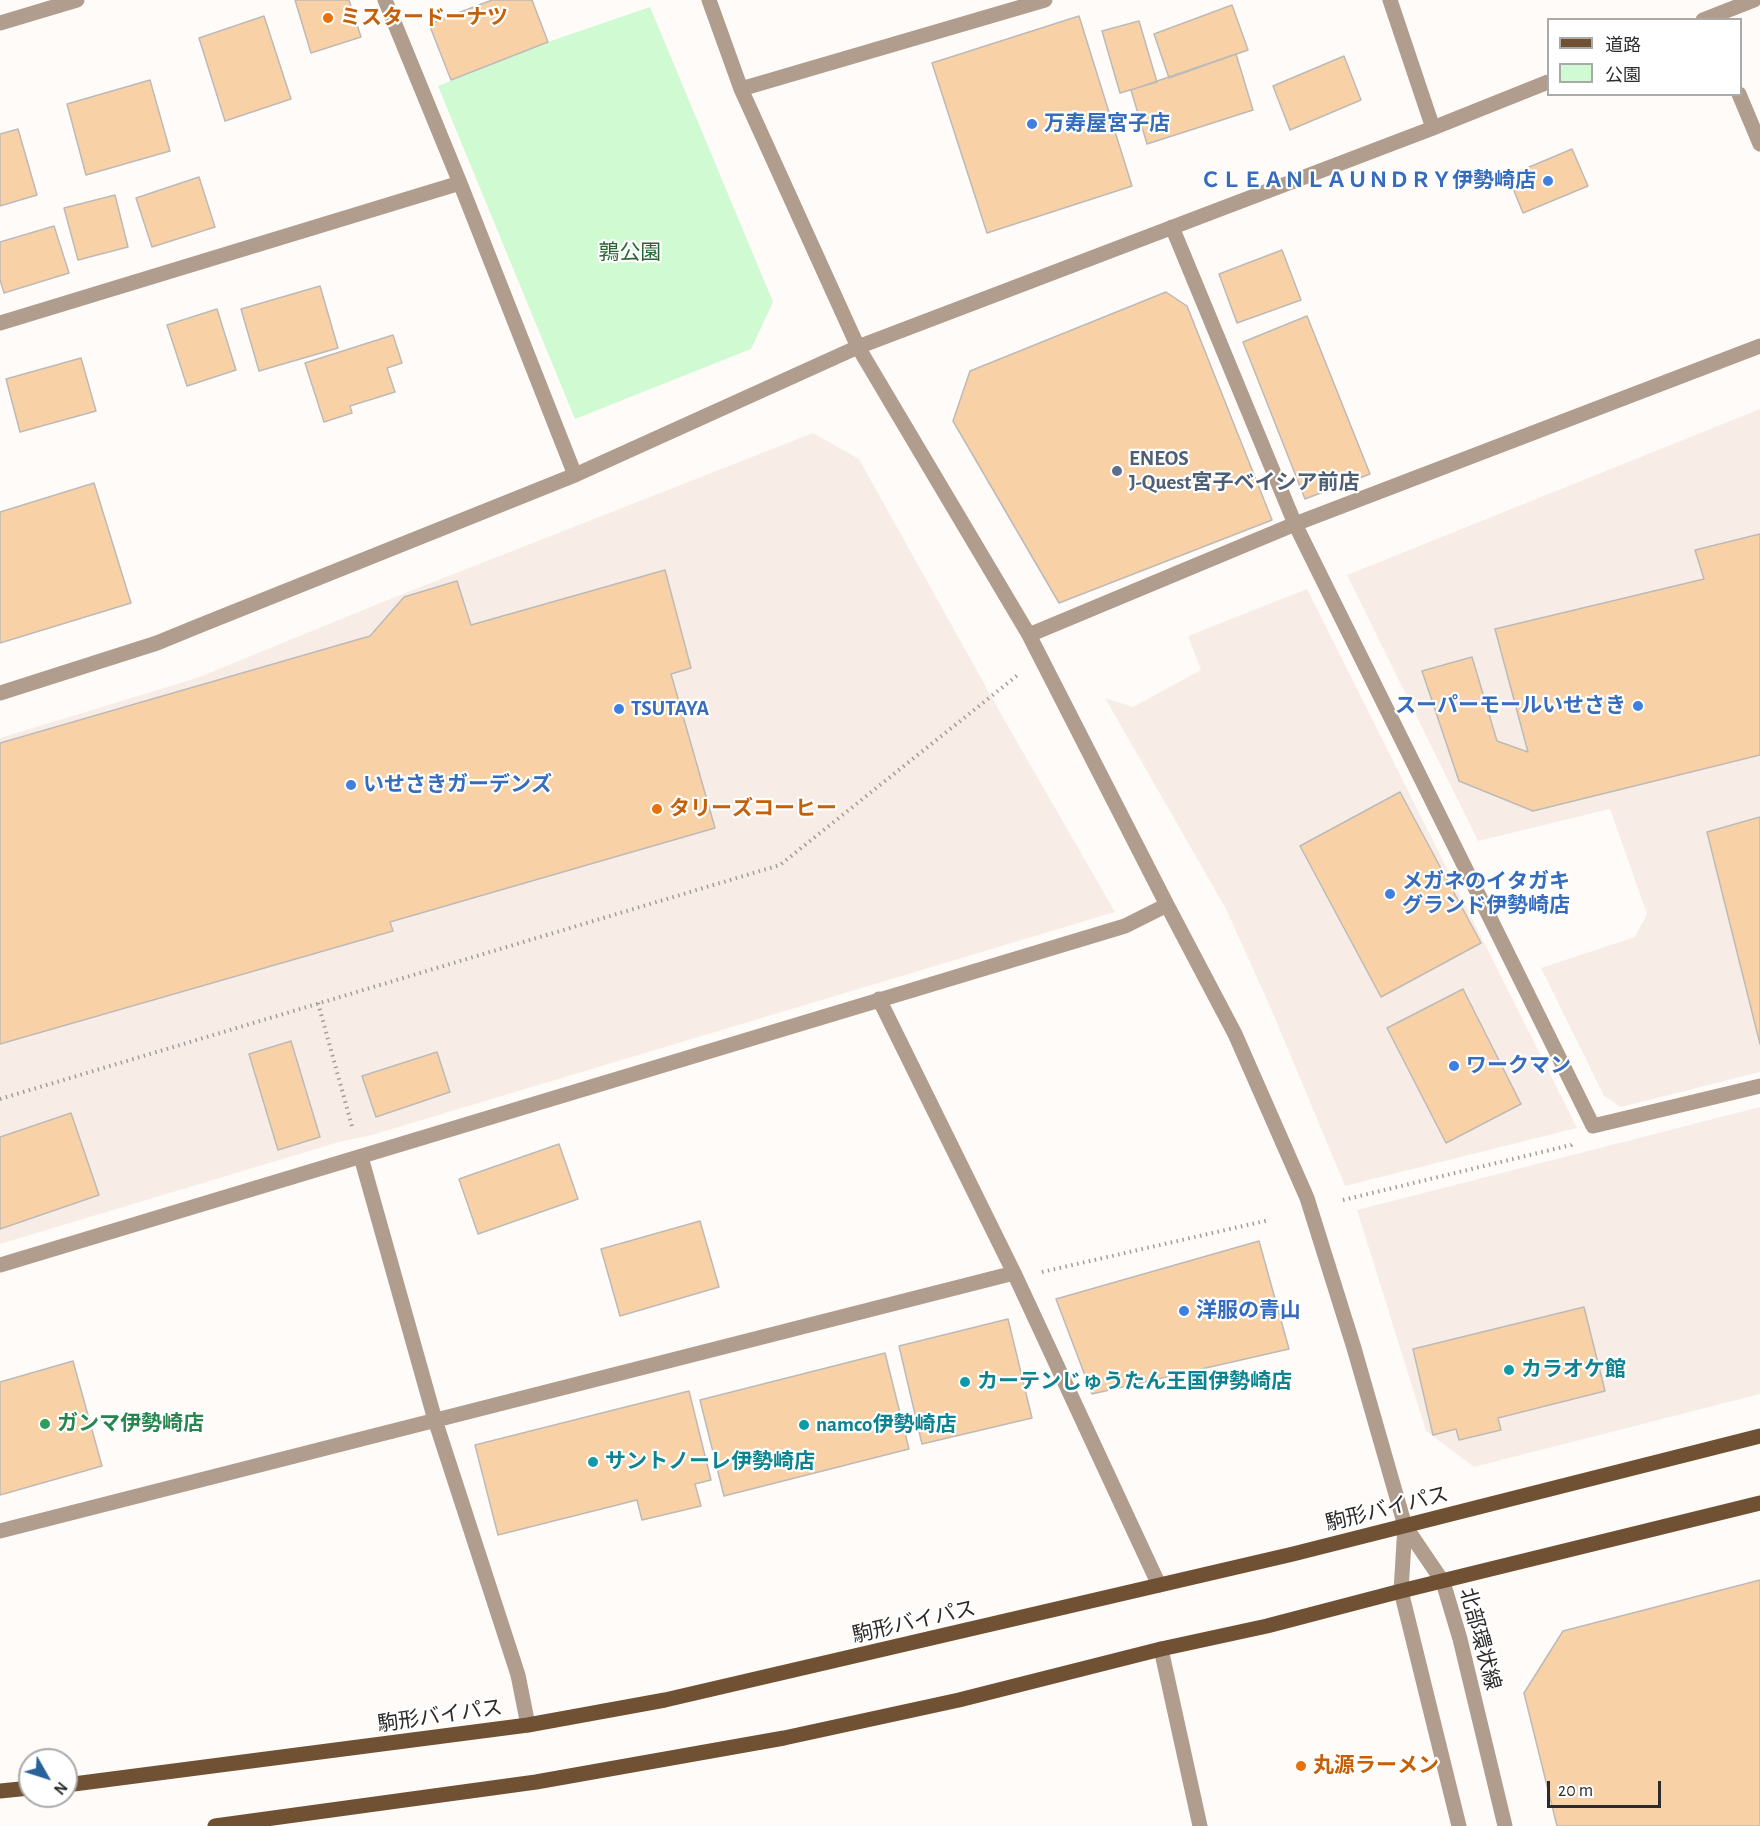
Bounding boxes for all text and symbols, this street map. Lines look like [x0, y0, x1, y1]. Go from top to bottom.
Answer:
place label: ミスタードーナツ [340, 5, 508, 31]
marker: ミスタードーナツ [321, 11, 335, 25]
legend [1547, 18, 1742, 96]
text: 道路 [1605, 37, 1641, 55]
text: 公園 [1605, 67, 1641, 85]
place label: 万寿屋宮子店 [1044, 111, 1170, 137]
marker: 万寿屋宮子店 [1025, 117, 1039, 131]
place label: ＣＬＥＡＮＬＡＵＮＤＲＹ伊勢崎店 [1200, 168, 1536, 194]
marker: ＣＬＥＡＮＬＡＵＮＤＲＹ伊勢崎店 [1541, 174, 1555, 188]
park label: 鶉公園 [599, 240, 661, 266]
place label: ENEOS J-Quest宮子ベイシア前店 [1129, 446, 1359, 496]
marker: ENEOS J-Quest宮子ベイシア前店 [1110, 464, 1124, 478]
place label: スーパーモールいせさき [1395, 693, 1626, 719]
place label: TSUTAYA [631, 696, 709, 722]
marker: スーパーモールいせさき [1631, 699, 1645, 713]
marker: TSUTAYA [612, 702, 626, 716]
place label: いせさきガーデンズ [363, 772, 552, 798]
marker: いせさきガーデンズ [344, 778, 358, 792]
place label: タリーズコーヒー [669, 796, 837, 822]
marker: タリーズコーヒー [650, 802, 664, 816]
place label: メガネのイタガキ グランド伊勢崎店 [1402, 869, 1570, 919]
marker: メガネのイタガキ グランド伊勢崎店 [1383, 887, 1397, 901]
place label: ワークマン [1466, 1053, 1571, 1079]
marker: ワークマン [1447, 1059, 1461, 1073]
place label: 洋服の青山 [1196, 1298, 1301, 1324]
marker: 洋服の青山 [1177, 1304, 1191, 1318]
place label: カラオケ館 [1521, 1357, 1626, 1383]
marker: カラオケ館 [1502, 1363, 1516, 1377]
place label: カーテンじゅうたん王国伊勢崎店 [977, 1369, 1292, 1395]
marker: カーテンじゅうたん王国伊勢崎店 [958, 1375, 972, 1389]
place label: ガンマ伊勢崎店 [57, 1411, 204, 1437]
place label: namco伊勢崎店 [816, 1412, 956, 1438]
marker: ガンマ伊勢崎店 [38, 1417, 52, 1431]
marker: namco伊勢崎店 [797, 1418, 811, 1432]
place label: サントノーレ伊勢崎店 [605, 1449, 815, 1475]
marker: サントノーレ伊勢崎店 [586, 1455, 600, 1469]
street label: 駒形バイパス [1323, 1482, 1451, 1536]
street label: 北部環状線 [1454, 1585, 1506, 1693]
street label: 駒形バイパス [850, 1596, 978, 1648]
street label: 駒形バイパス [376, 1695, 504, 1737]
north arrow [18, 1748, 78, 1808]
place label: 丸源ラーメン [1313, 1753, 1439, 1779]
marker: 丸源ラーメン [1294, 1759, 1308, 1773]
scale bar [1550, 1769, 1664, 1807]
text: N [51, 1779, 70, 1797]
text: 20 m [1558, 1782, 1593, 1800]

